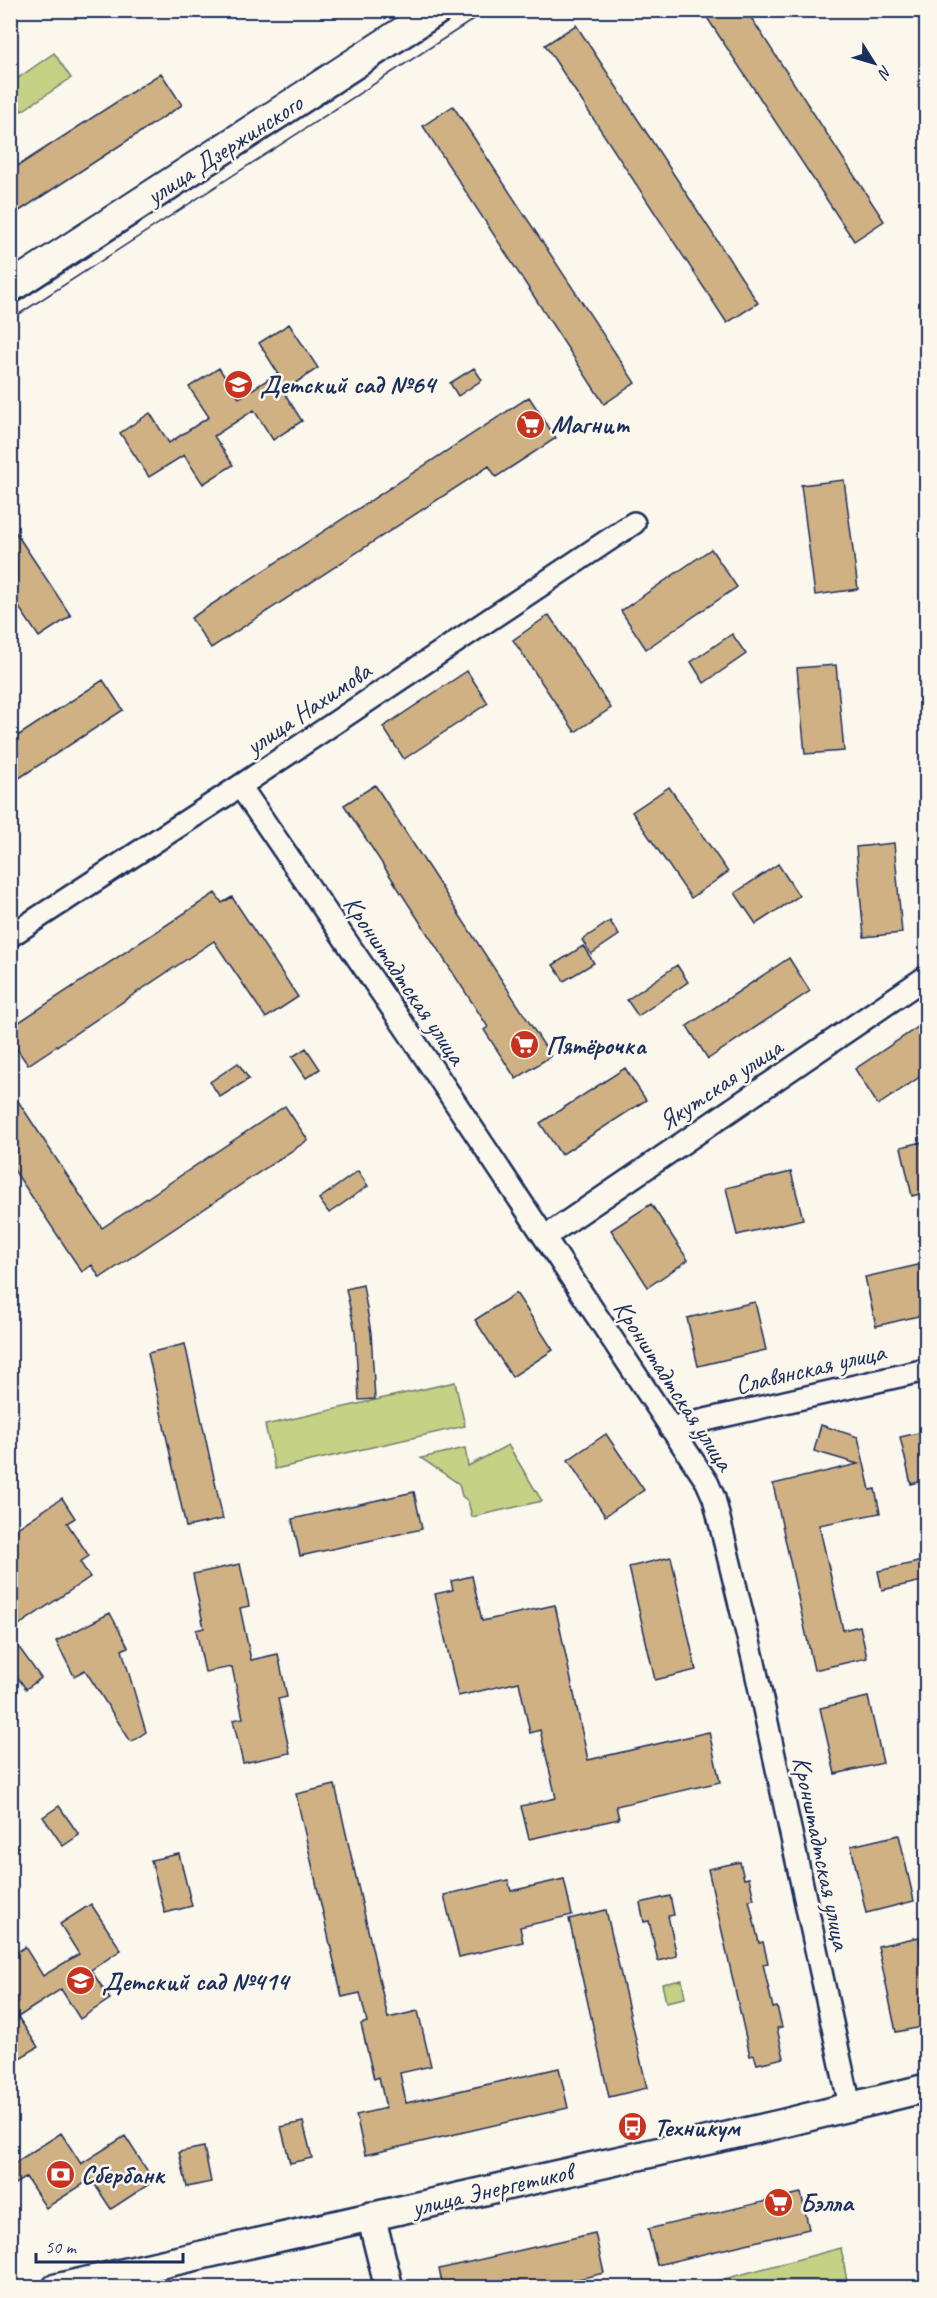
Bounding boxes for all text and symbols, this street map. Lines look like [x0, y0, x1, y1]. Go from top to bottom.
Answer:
north arrow [844, 33, 904, 93]
text: N [872, 61, 896, 84]
street label: улица Дзержинского [138, 86, 310, 213]
school or university icon: Детский сад №64 [223, 368, 255, 400]
place label: Детский сад №64 [260, 368, 438, 401]
supermarket icon: Магнит [514, 408, 546, 440]
place label: Магнит [551, 408, 631, 441]
street label: улица Нахимова [238, 653, 379, 764]
street label: Кронштадтская улица [336, 889, 474, 1073]
supermarket icon: Пятёрочка [509, 1029, 541, 1061]
place label: Пятёрочка [546, 1029, 647, 1062]
street label: Якутская улица [652, 1030, 791, 1138]
street label: Кронштадтская улица [606, 1294, 742, 1478]
street label: Славянская улица [732, 1335, 890, 1402]
street label: Кронштадтская улица [785, 1753, 858, 1954]
school or university icon: Детский сад №414 [65, 1965, 97, 1997]
place label: Детский сад №414 [102, 1965, 291, 1998]
bus stop icon: Техникум [617, 2111, 649, 2143]
place label: Техникум [654, 2111, 741, 2144]
street label: улица Энергетиков [407, 2154, 580, 2224]
bank icon: Сбербанк [44, 2158, 76, 2190]
place label: Сбербанк [81, 2158, 166, 2191]
supermarket icon: Бэлла [763, 2186, 795, 2218]
place label: Бэлла [800, 2186, 855, 2219]
scale bar [36, 2226, 183, 2264]
text: 50 m [45, 2236, 78, 2258]

